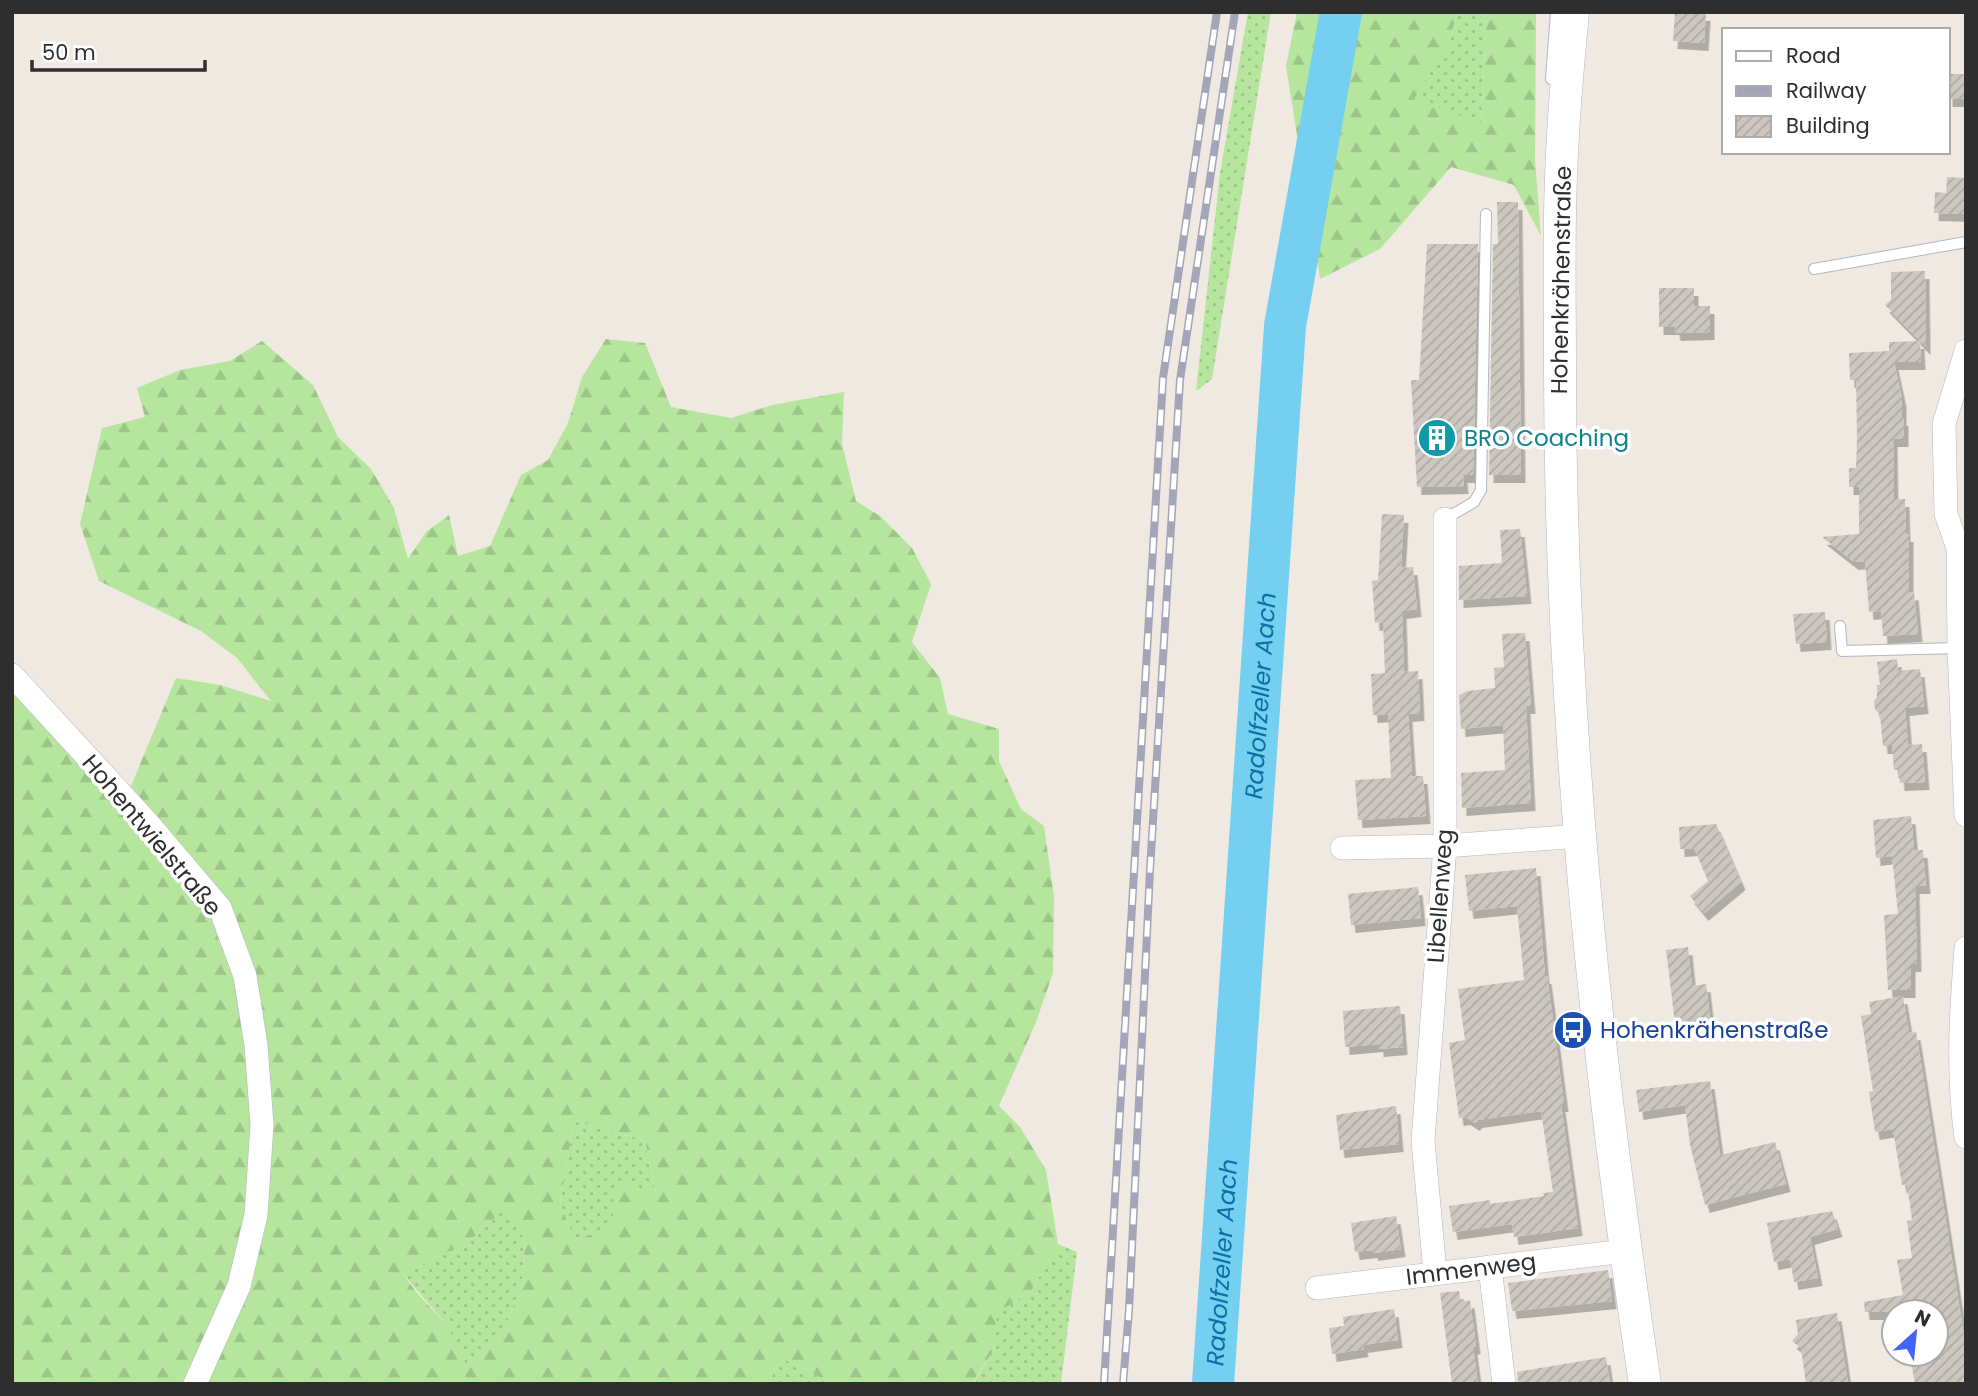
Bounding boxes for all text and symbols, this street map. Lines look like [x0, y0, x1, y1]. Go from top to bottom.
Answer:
scale bar [32, 28, 205, 72]
legend [1722, 28, 1950, 154]
text: 50 m [42, 38, 96, 67]
text: Road [1786, 41, 1841, 70]
text: Railway [1786, 76, 1867, 105]
text: Building [1786, 111, 1870, 140]
street label: Hohenkrähenstraße [1543, 166, 1579, 394]
building icon: BRO Coaching [1416, 417, 1458, 459]
place label: BRO Coaching [1464, 422, 1629, 454]
water label: Radolfzeller Aach [1236, 591, 1283, 800]
street label: Hohentwielstraße [75, 748, 229, 922]
street label: Libellenweg [1419, 828, 1461, 964]
bus stop icon: Hohenkrähenstraße [1552, 1009, 1594, 1051]
place label: Hohenkrähenstraße [1600, 1014, 1828, 1046]
water label: Radolfzeller Aach [1198, 1158, 1245, 1367]
street label: Immenweg [1404, 1245, 1538, 1293]
north arrow [1880, 1298, 1950, 1368]
text: N [1910, 1303, 1935, 1334]

